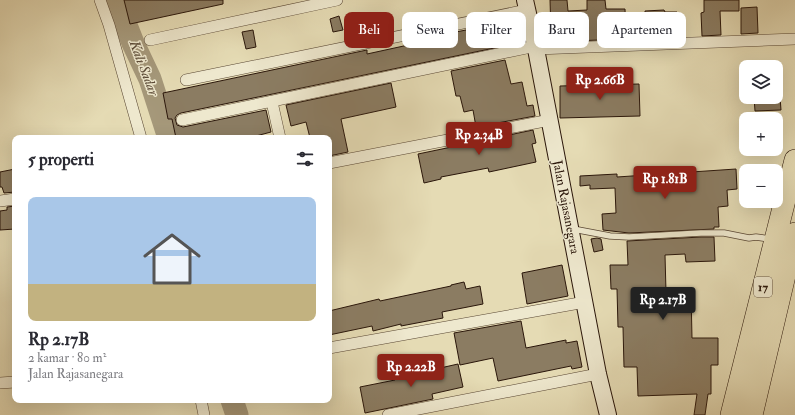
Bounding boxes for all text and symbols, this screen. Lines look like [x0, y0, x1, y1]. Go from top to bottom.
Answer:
chip: Beli [344, 12, 394, 48]
chip: Sewa [402, 12, 458, 48]
chip: Filter [466, 12, 526, 48]
chip: Baru [534, 12, 589, 48]
chip: Apartemen [597, 12, 686, 48]
water label: Kali Sadar [125, 37, 163, 99]
map controls [739, 60, 783, 208]
button: layers [739, 60, 783, 104]
pin: Rp 2.66B [559, 67, 641, 101]
text: Rp 2.66B [575, 72, 625, 88]
button: + [739, 112, 783, 156]
pin: Rp 2.34B [438, 122, 520, 156]
text: Rp 2.34B [455, 127, 503, 143]
icon: filters [294, 148, 316, 170]
text: 5 properti [28, 149, 94, 170]
street label: Jalan Rajasanegara [549, 158, 583, 256]
button: − [739, 164, 783, 208]
pin: Rp 1.81B [624, 166, 706, 200]
text: Rp 1.81B [642, 171, 688, 187]
icon: home [136, 223, 208, 295]
road number: 17 [754, 277, 772, 297]
pin: Rp 2.17B [622, 287, 704, 321]
text: Rp 2.17B [640, 292, 686, 308]
text: Rp 2.17B [28, 329, 89, 350]
text: 2 kamar · 80 m² [28, 350, 106, 366]
pin: Rp 2.22B [370, 354, 452, 388]
text: Rp 2.22B [386, 359, 436, 375]
text: Jalan Rajasanegara [28, 366, 123, 382]

